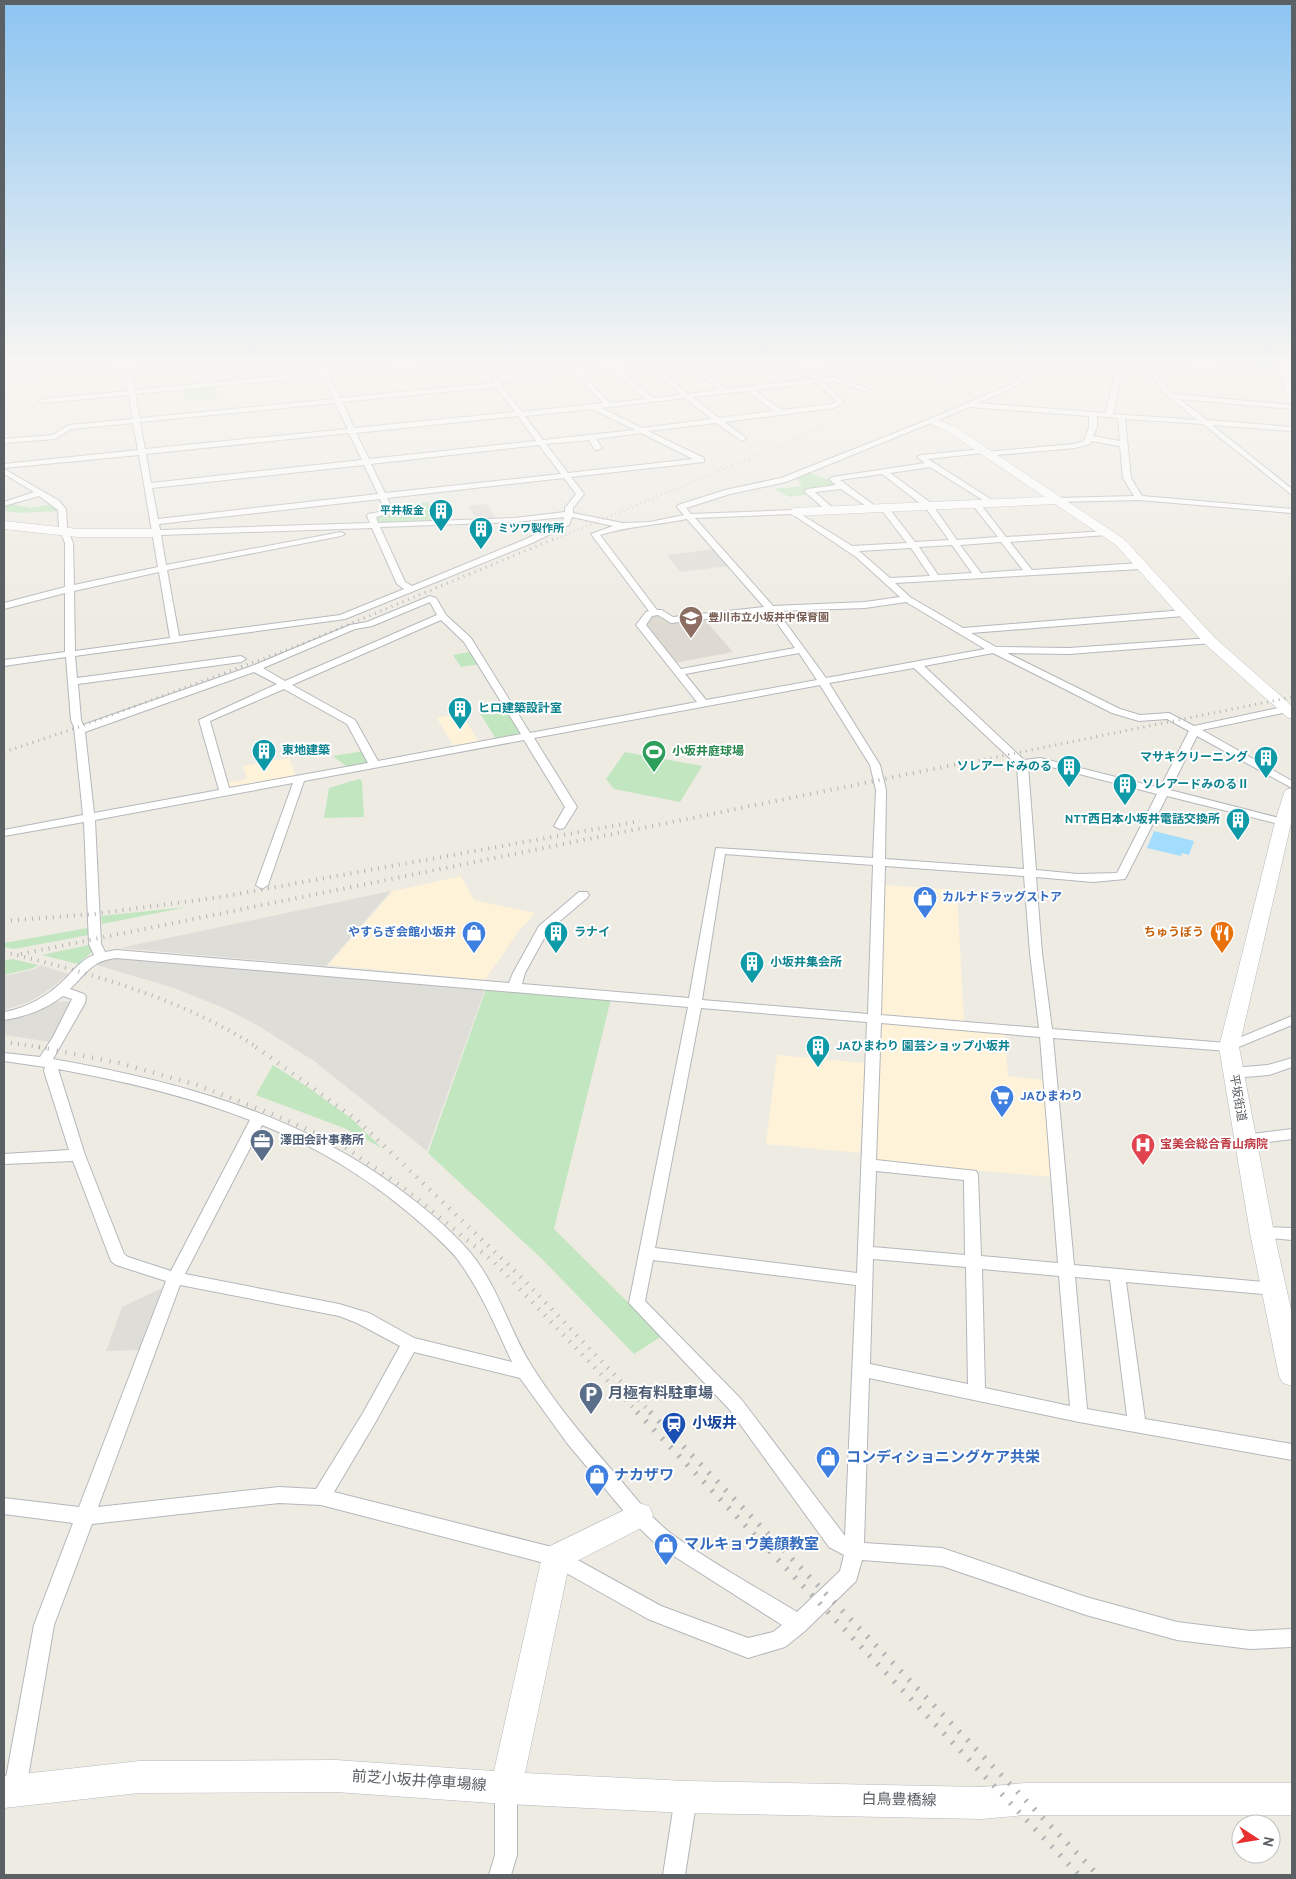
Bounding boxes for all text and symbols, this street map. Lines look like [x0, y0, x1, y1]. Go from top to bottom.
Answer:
building icon: 平井板金 [428, 498, 454, 532]
place label: 平井板金 [380, 504, 424, 518]
building icon: ミツワ製作所 [468, 516, 494, 550]
place label: ミツワ製作所 [498, 522, 564, 536]
school or university icon: 豊川市立小坂井中保育園 [678, 605, 704, 639]
place label: 豊川市立小坂井中保育園 [708, 611, 829, 625]
building icon: ヒロ建築設計室 [447, 696, 473, 730]
place label: ヒロ建築設計室 [478, 701, 562, 717]
building icon: 東地建築 [251, 738, 277, 772]
sports icon: 小坂井庭球場 [641, 739, 667, 773]
place label: 東地建築 [282, 743, 330, 759]
place label: 小坂井庭球場 [672, 744, 744, 760]
building icon: マサキクリーニング [1253, 745, 1279, 779]
place label: マサキクリーニング [1140, 750, 1248, 766]
building icon: ソレアードみのる [1056, 754, 1082, 788]
place label: ソレアードみのる [957, 759, 1052, 775]
building icon: ソレアードみのるⅡ [1112, 772, 1138, 806]
place label: ソレアードみのるⅡ [1142, 777, 1249, 793]
building icon: NTT西日本小坂井電話交換所 [1225, 807, 1251, 841]
place label: NTT西日本小坂井電話交換所 [1065, 812, 1220, 828]
shop icon: カルナドラッグストア [912, 885, 938, 919]
place label: カルナドラッグストア [942, 890, 1062, 906]
shop icon: やすらぎ会館小坂井 [461, 920, 487, 954]
building icon: ラナイ [543, 920, 569, 954]
restaurant icon: ちゅうぼう [1209, 920, 1235, 954]
place label: やすらぎ会館小坂井 [348, 925, 456, 941]
place label: ラナイ [574, 925, 610, 941]
place label: ちゅうぼう [1144, 925, 1204, 941]
building icon: 小坂井集会所 [739, 950, 765, 984]
place label: 小坂井集会所 [770, 955, 842, 971]
building icon: JAひまわり 園芸ショップ小坂井 [805, 1034, 831, 1068]
place label: JAひまわり 園芸ショップ小坂井 [836, 1039, 1010, 1055]
street label: 平坂街道 [1225, 1073, 1249, 1123]
supermarket icon: JAひまわり [989, 1084, 1015, 1118]
place label: JAひまわり [1020, 1089, 1083, 1105]
office icon: 澤田会計事務所 [249, 1128, 275, 1162]
hospital icon: 宝美会総合青山病院 [1130, 1132, 1156, 1166]
place label: 澤田会計事務所 [280, 1133, 364, 1149]
place label: 宝美会総合青山病院 [1160, 1137, 1268, 1153]
parking icon: 月極有料駐車場 [578, 1381, 604, 1415]
place label: 月極有料駐車場 [608, 1384, 713, 1404]
station icon: 小坂井 [661, 1411, 687, 1445]
place label: 小坂井 [692, 1414, 737, 1434]
shop icon: コンディショニングケア共栄 [815, 1445, 841, 1479]
place label: コンディショニングケア共栄 [846, 1449, 1040, 1468]
shop icon: ナカザワ [584, 1463, 610, 1497]
place label: ナカザワ [614, 1467, 674, 1486]
shop icon: マルキョウ美顔教室 [653, 1532, 679, 1566]
place label: マルキョウ美顔教室 [684, 1536, 819, 1555]
street label: 前芝小坂井停車場線 [351, 1767, 487, 1796]
street label: 白鳥豊橋線 [861, 1791, 937, 1811]
north arrow [1231, 1814, 1281, 1864]
text: N [1258, 1835, 1277, 1848]

